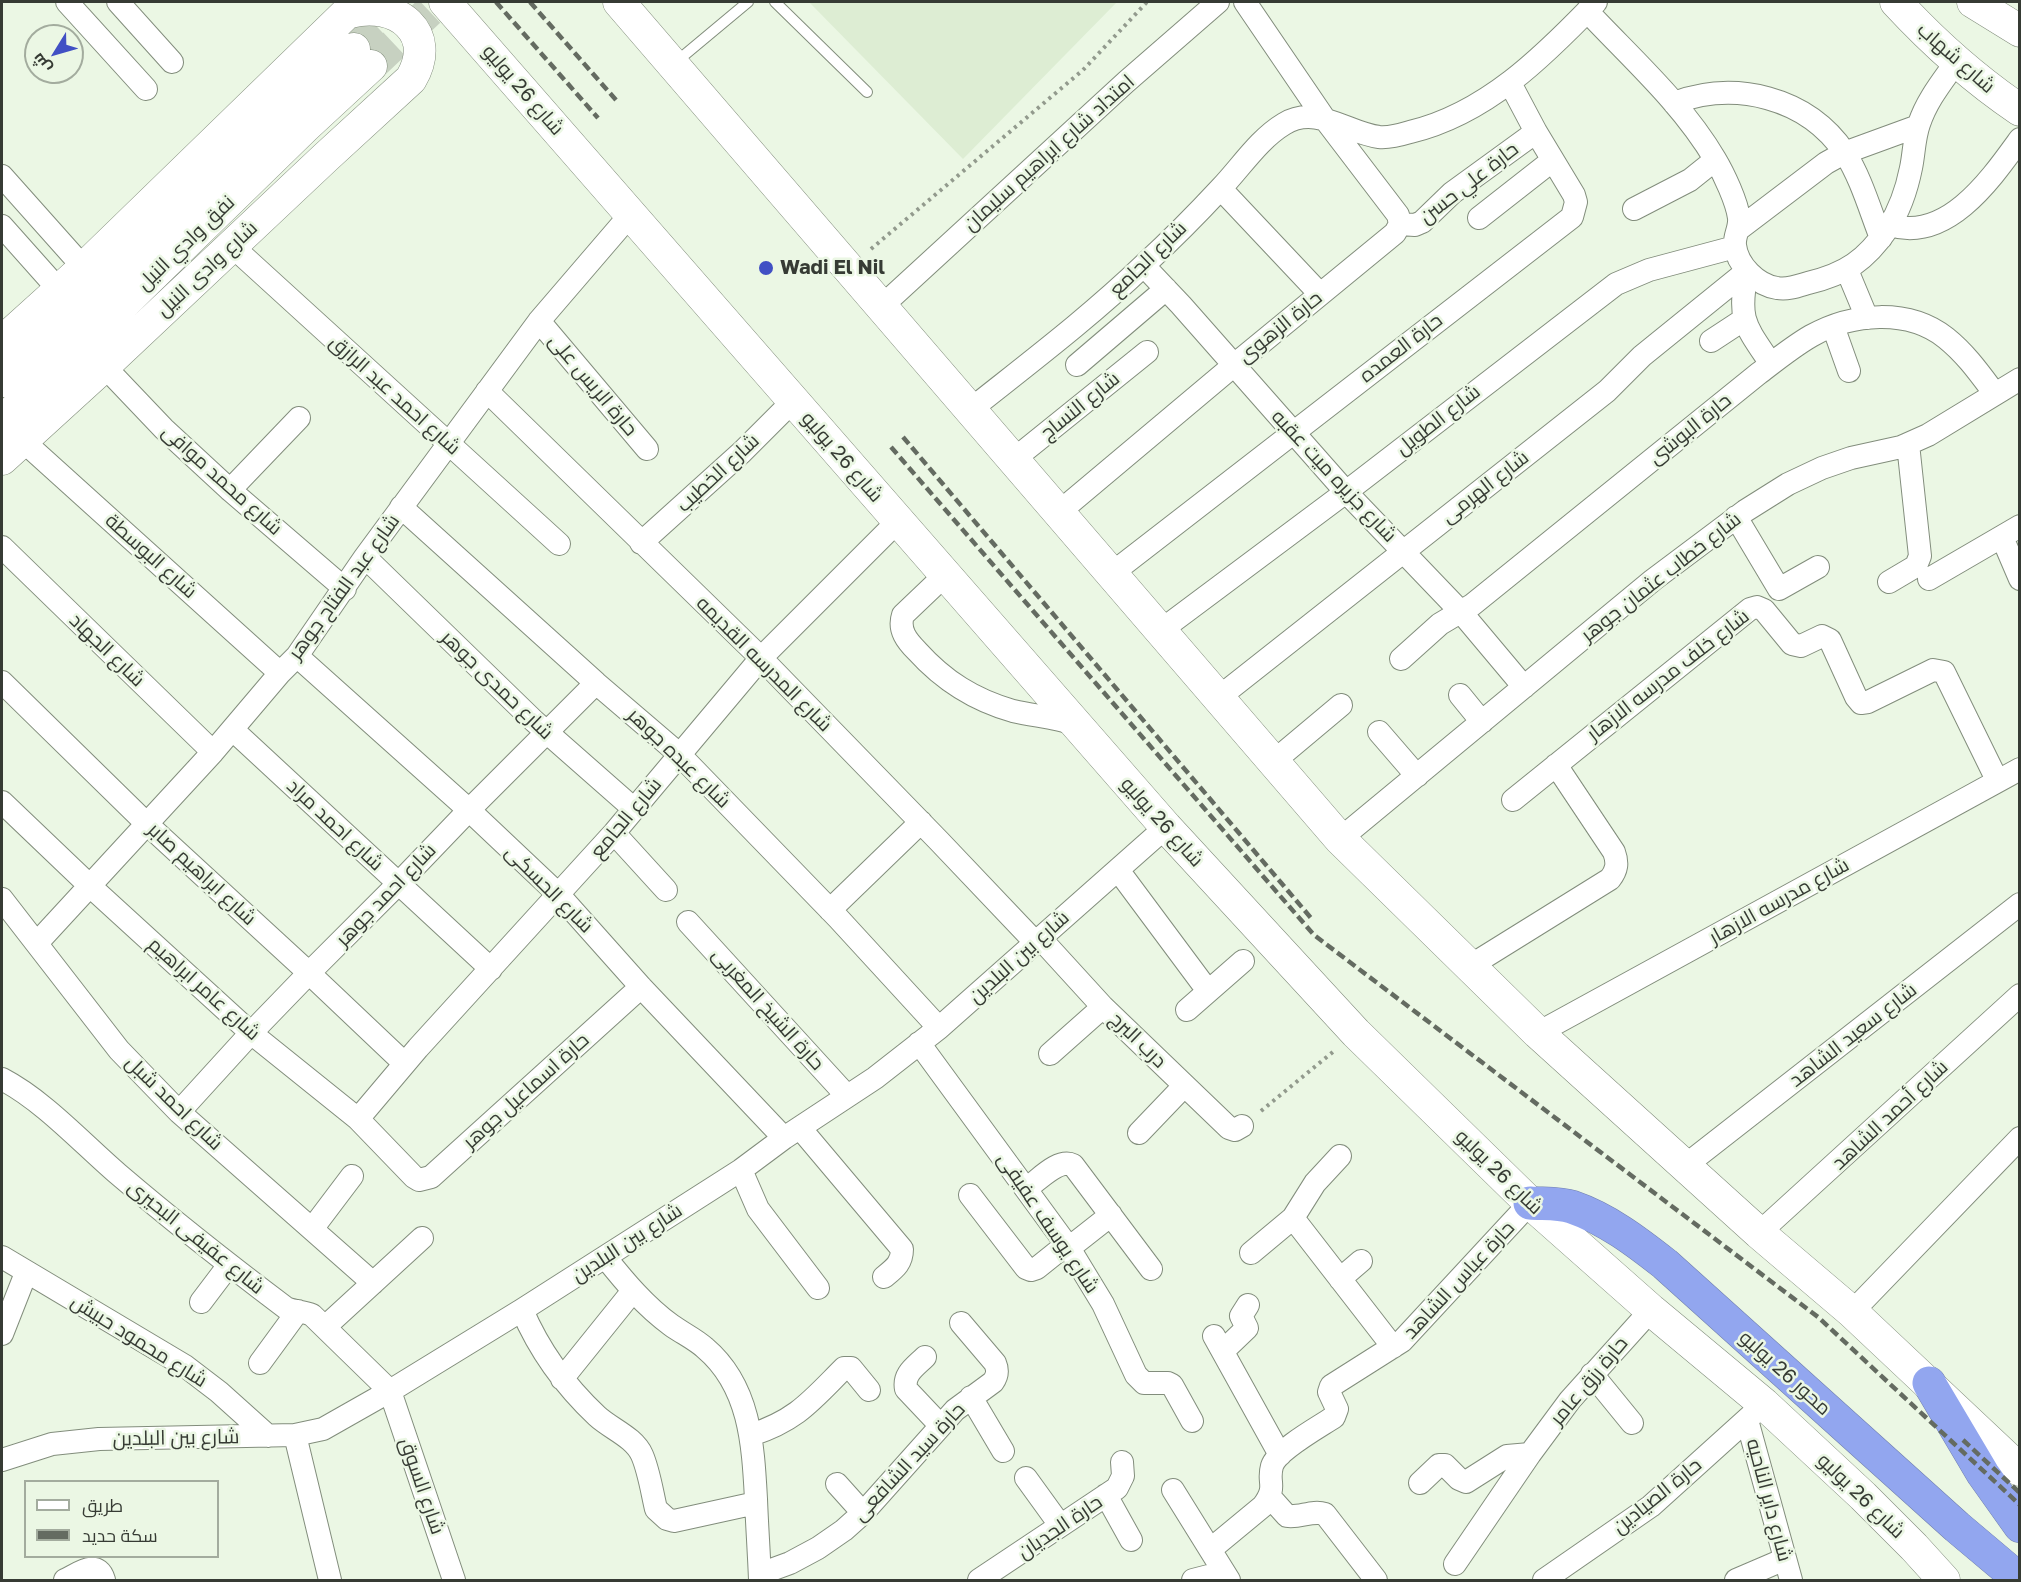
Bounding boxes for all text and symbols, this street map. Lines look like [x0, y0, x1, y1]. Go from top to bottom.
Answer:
street label: شارع شهاب [1912, 18, 2000, 98]
north arrow [24, 24, 84, 84]
street label: شارع 26 يوليو [477, 40, 569, 140]
text: ش [27, 49, 55, 78]
street label: امتداد شارع ابراهيم سليمان [959, 70, 1139, 236]
street label: حارة علي حسن [1415, 137, 1523, 229]
street label: نفق وادي النيل [132, 190, 240, 296]
street label: شارع وادى النيل [152, 216, 262, 322]
street label: شارع الجامع [1104, 216, 1192, 302]
place label: Wadi El Nil [780, 256, 885, 280]
marker: Wadi El Nil [757, 259, 775, 277]
street label: حارة الزهوى [1233, 286, 1327, 368]
street label: حارة العمده [1355, 308, 1447, 388]
street label: حارة الريس على [543, 329, 643, 441]
street label: شارع احمد عبد الرازق [325, 330, 465, 460]
street label: شارع النساج [1035, 367, 1125, 445]
street label: شارع الطويل [1391, 380, 1485, 460]
street label: حارة البوشى [1644, 388, 1736, 470]
street label: شارع جزيره ميت عقبه [1266, 405, 1402, 547]
street label: شارع 26 يوليو [796, 407, 888, 507]
street label: شارع محمد موافى [157, 420, 287, 540]
street label: شارع الخطيب [672, 429, 764, 517]
street label: شارع الهرمى [1437, 445, 1533, 529]
street label: شارع خطاب عثمان جوهر [1576, 507, 1746, 647]
street label: شارع البوسطة [100, 509, 202, 603]
street label: شارع عبد الفتاح جوهر [283, 510, 405, 664]
street label: شارع المدرسه القديمه [691, 591, 837, 737]
street label: شارع خلف مدرسه الازهار [1582, 604, 1754, 746]
street label: شارع الجهاد [64, 608, 150, 692]
street label: شارع حمدى جوهر [436, 625, 558, 745]
street label: شارع عبده جوهر [623, 703, 735, 813]
street label: شارع 26 يوليو [1116, 772, 1208, 872]
street label: شارع الجامع [585, 773, 667, 863]
street label: شارع احمد مراد [282, 774, 388, 876]
street label: شارع ابراهيم صابر [143, 818, 261, 930]
street label: شارع احمد جوهر [331, 838, 441, 952]
street label: شارع الحسكى [500, 840, 598, 938]
street label: شارع مدرسه الازهار [1705, 853, 1853, 949]
street label: شارع بين البلدين [964, 906, 1074, 1008]
street label: شارع عامر ابراهيم [143, 932, 265, 1046]
street label: حارة الشيخ المغربى [707, 943, 829, 1075]
street label: شارع سعيد الشاهد [1784, 978, 1922, 1092]
street label: درب البرج [1104, 1007, 1172, 1073]
street label: حارة اسماعيل جوهر [458, 1028, 594, 1154]
street label: شارع احمد شبل [120, 1051, 228, 1155]
street label: شارع أحمد الشاهد [1827, 1055, 1953, 1175]
street label: شارع 26 يوليو [1450, 1124, 1548, 1220]
street label: شارع يوسف عفيفى [992, 1148, 1104, 1298]
street label: شارع عفيفى البحيرى [123, 1175, 269, 1299]
street label: شارع بين البلدين [567, 1198, 687, 1288]
street label: حارة عباس الشاهد [1398, 1216, 1520, 1344]
street label: شارع محمود حبيش [66, 1289, 212, 1393]
street label: محور 26 يوليو [1734, 1326, 1836, 1420]
street label: حارة رزق عامر [1545, 1332, 1633, 1430]
street label: حارة سيد الشافعى [848, 1398, 970, 1526]
street label: شارع بين البلدين [112, 1425, 240, 1451]
street label: شارع السوق [394, 1435, 450, 1537]
street label: شارع داير الناحيه [1741, 1436, 1797, 1564]
street label: شارع 26 يوليو [1812, 1448, 1910, 1544]
street label: حارة الصيادين [1608, 1453, 1706, 1539]
legend [24, 1480, 219, 1558]
street label: حارة الجديان [1013, 1490, 1107, 1564]
text: طريق [82, 1494, 123, 1516]
text: سكة حديد [82, 1524, 158, 1546]

